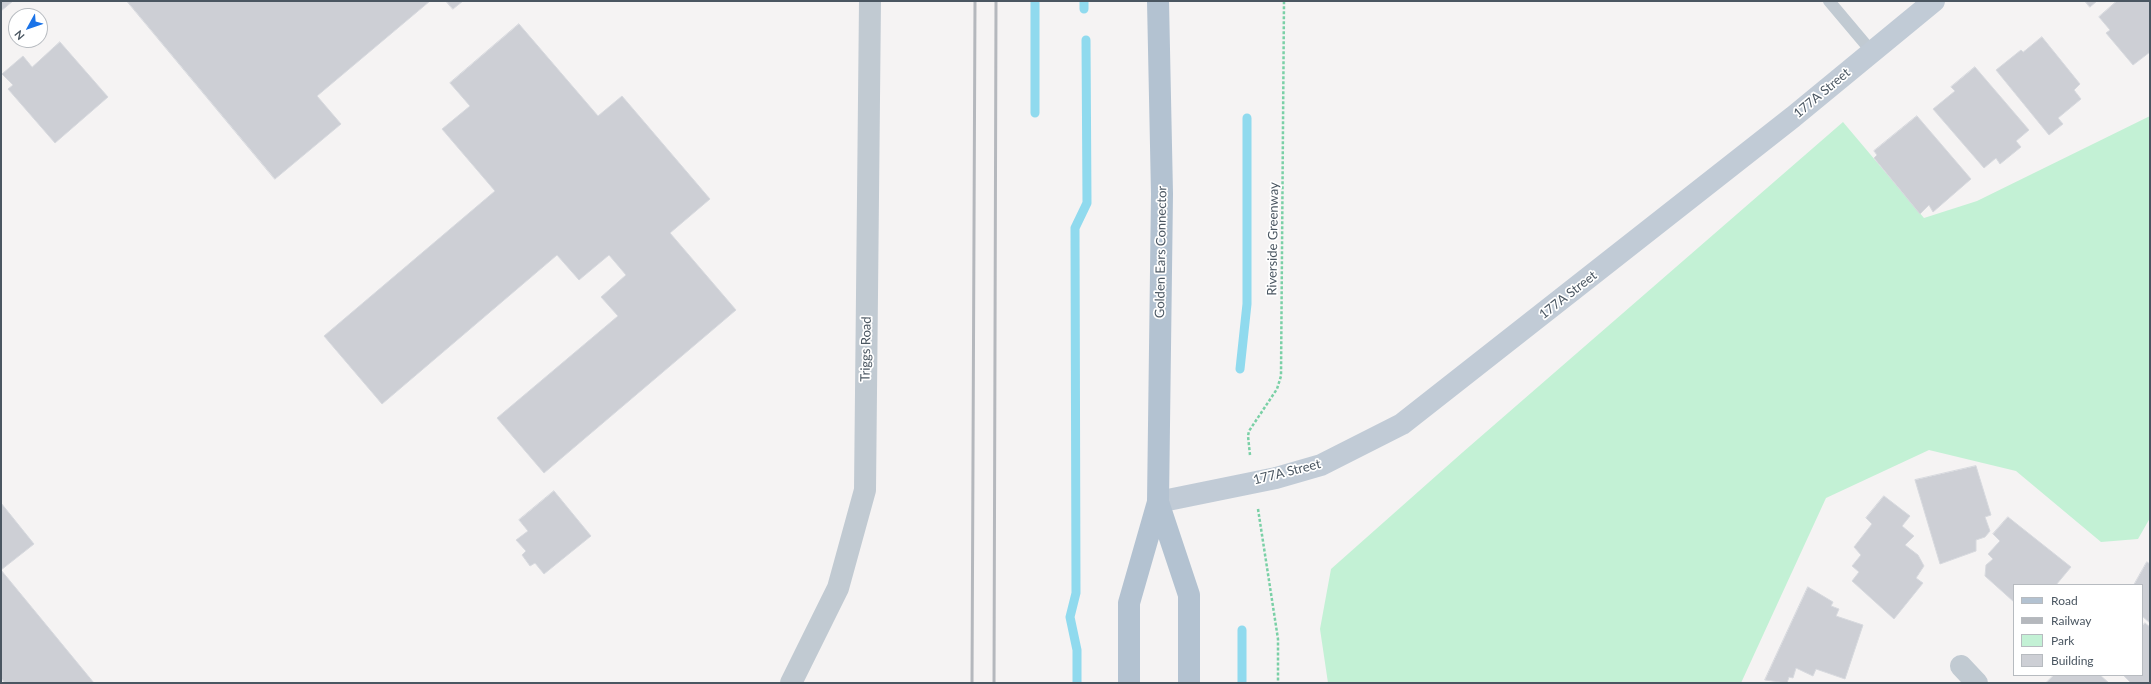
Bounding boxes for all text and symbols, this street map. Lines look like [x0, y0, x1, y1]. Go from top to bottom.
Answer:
north arrow [8, 8, 48, 48]
text: N [11, 28, 27, 43]
street label: 177A Street [1791, 65, 1853, 121]
street label: Riverside Greenway [1264, 182, 1282, 296]
street label: Golden Ears Connector [1152, 186, 1170, 318]
street label: 177A Street [1536, 268, 1600, 322]
street label: Triggs Road [858, 316, 874, 382]
street label: 177A Street [1252, 456, 1322, 488]
legend [2013, 584, 2143, 676]
text: Road [2051, 593, 2078, 608]
text: Railway [2051, 613, 2091, 628]
text: Park [2051, 633, 2074, 648]
text: Building [2051, 653, 2094, 668]

